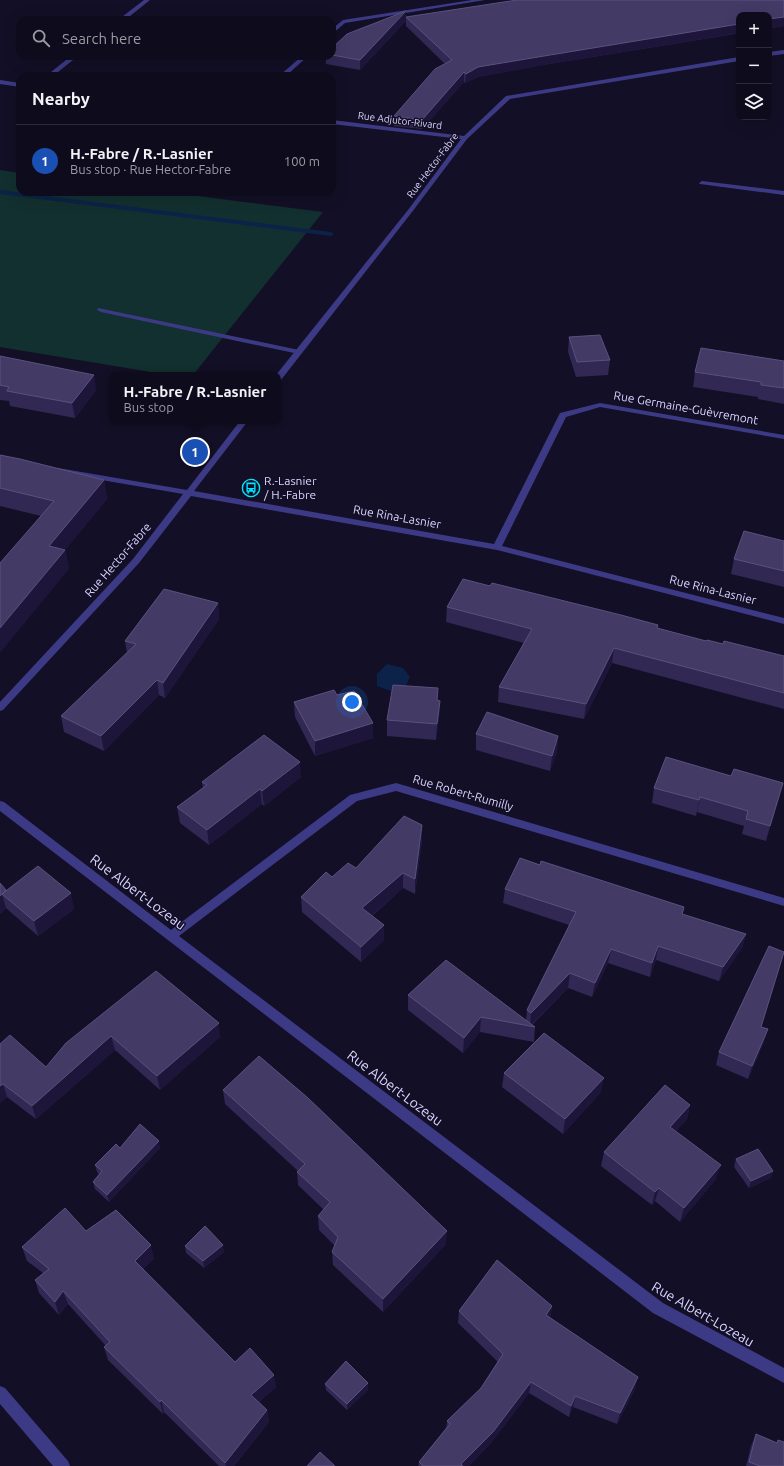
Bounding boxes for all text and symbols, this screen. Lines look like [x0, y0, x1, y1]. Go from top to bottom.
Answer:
map controls [736, 12, 772, 120]
button: + [736, 12, 772, 48]
search box [16, 16, 336, 60]
icon: search [30, 27, 52, 49]
text: Search here [62, 30, 141, 47]
button: − [736, 48, 772, 84]
button: layers [736, 84, 772, 120]
text: Nearby [32, 89, 90, 108]
street label: Rue Adjutor-Rivard [357, 110, 443, 131]
street label: Rue Hector-Fabre [404, 131, 460, 200]
text: H.-Fabre / R.-Lasnier [70, 145, 213, 162]
text: 1 [41, 154, 49, 168]
text: 100 m [284, 154, 320, 168]
text: Bus stop · Rue Hector-Fabre [70, 162, 231, 176]
popup [109, 372, 281, 424]
text: H.-Fabre / R.-Lasnier [124, 383, 266, 400]
street label: Rue Germaine-Guèvremont [613, 388, 760, 427]
text: Bus stop [124, 400, 174, 414]
pin: 1 [182, 437, 208, 467]
place label: R.-Lasnier / H.-Fabre [263, 474, 317, 501]
bus stop icon: R.-Lasnier / H.-Fabre [241, 478, 261, 498]
street label: Rue Rina-Lasnier [352, 502, 442, 531]
street label: Rue Hector-Fabre [82, 520, 153, 599]
street label: Rue Rina-Lasnier [668, 572, 758, 607]
your location [342, 692, 362, 712]
street label: Rue Robert-Rumilly [411, 772, 515, 813]
street label: Rue Albert-Lozeau [87, 851, 189, 933]
street label: Rue Albert-Lozeau [344, 1047, 446, 1129]
street label: Rue Albert-Lozeau [649, 1278, 757, 1350]

